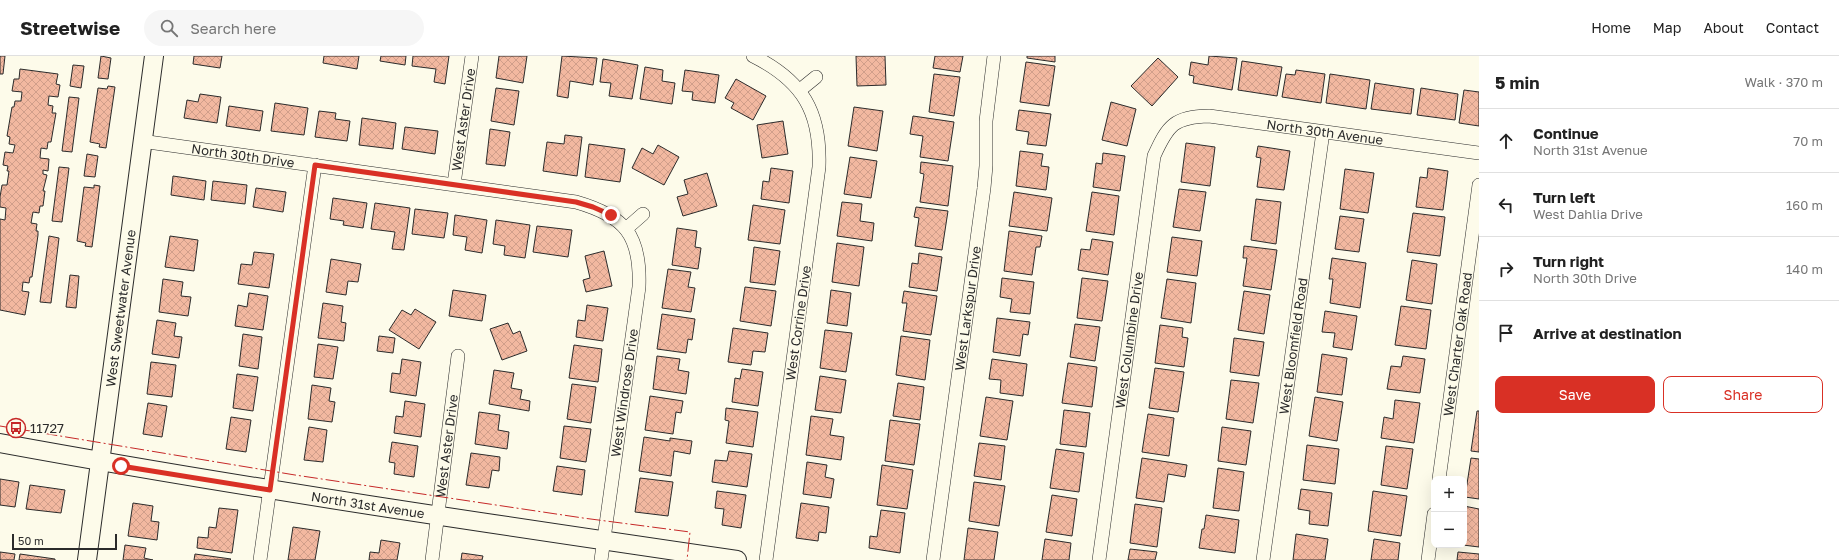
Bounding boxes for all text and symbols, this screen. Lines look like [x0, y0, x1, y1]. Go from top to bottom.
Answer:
search box [144, 10, 424, 46]
text: Streetwise [20, 16, 120, 39]
icon: search [158, 17, 180, 39]
text: Search here [190, 19, 276, 37]
text: Home [1591, 19, 1631, 36]
text: Map [1653, 19, 1681, 36]
text: About [1703, 19, 1744, 36]
text: Contact [1766, 19, 1819, 36]
street label: West Aster Drive [448, 67, 478, 172]
text: 5 min [1495, 72, 1539, 93]
text: Walk · 370 m [1744, 74, 1823, 90]
street label: North 30th Avenue [1266, 116, 1384, 148]
text: Continue [1533, 124, 1599, 142]
icon: ahead [1495, 130, 1517, 152]
text: 70 m [1793, 133, 1823, 149]
street label: North 30th Drive [190, 140, 296, 170]
text: North 31st Avenue [1533, 142, 1648, 158]
text: Turn left [1533, 188, 1595, 206]
icon: left [1495, 194, 1517, 216]
text: 160 m [1786, 197, 1823, 213]
route end [602, 206, 620, 224]
text: West Dahlia Drive [1533, 206, 1643, 222]
street label: West Sweetwater Avenue [102, 229, 139, 388]
street label: West Larkspur Drive [951, 245, 984, 372]
text: Turn right [1533, 252, 1604, 270]
icon: right [1495, 258, 1517, 280]
text: 140 m [1786, 261, 1823, 277]
street label: West Corrine Drive [782, 264, 814, 382]
text: North 30th Drive [1533, 270, 1637, 286]
street label: West Columbine Drive [1112, 271, 1146, 409]
street label: West Charter Oak Road [1440, 271, 1475, 417]
street label: West Bloomfield Road [1276, 277, 1310, 415]
icon: arrive [1495, 322, 1517, 344]
text: Arrive at destination [1533, 324, 1682, 342]
street label: West Windrose Drive [607, 328, 641, 458]
button: Save [1495, 376, 1655, 413]
button: Share [1663, 376, 1823, 413]
street label: West Aster Drive [432, 393, 461, 498]
bus stop icon: 11727 [5, 417, 27, 439]
place label: 11727 [30, 420, 64, 436]
route start [112, 457, 130, 475]
map controls [1431, 476, 1467, 548]
button: + [1431, 476, 1467, 512]
street label: North 31st Avenue [310, 488, 426, 521]
button: − [1431, 512, 1467, 548]
scale bar [12, 532, 117, 551]
text: 50 m [18, 534, 44, 547]

